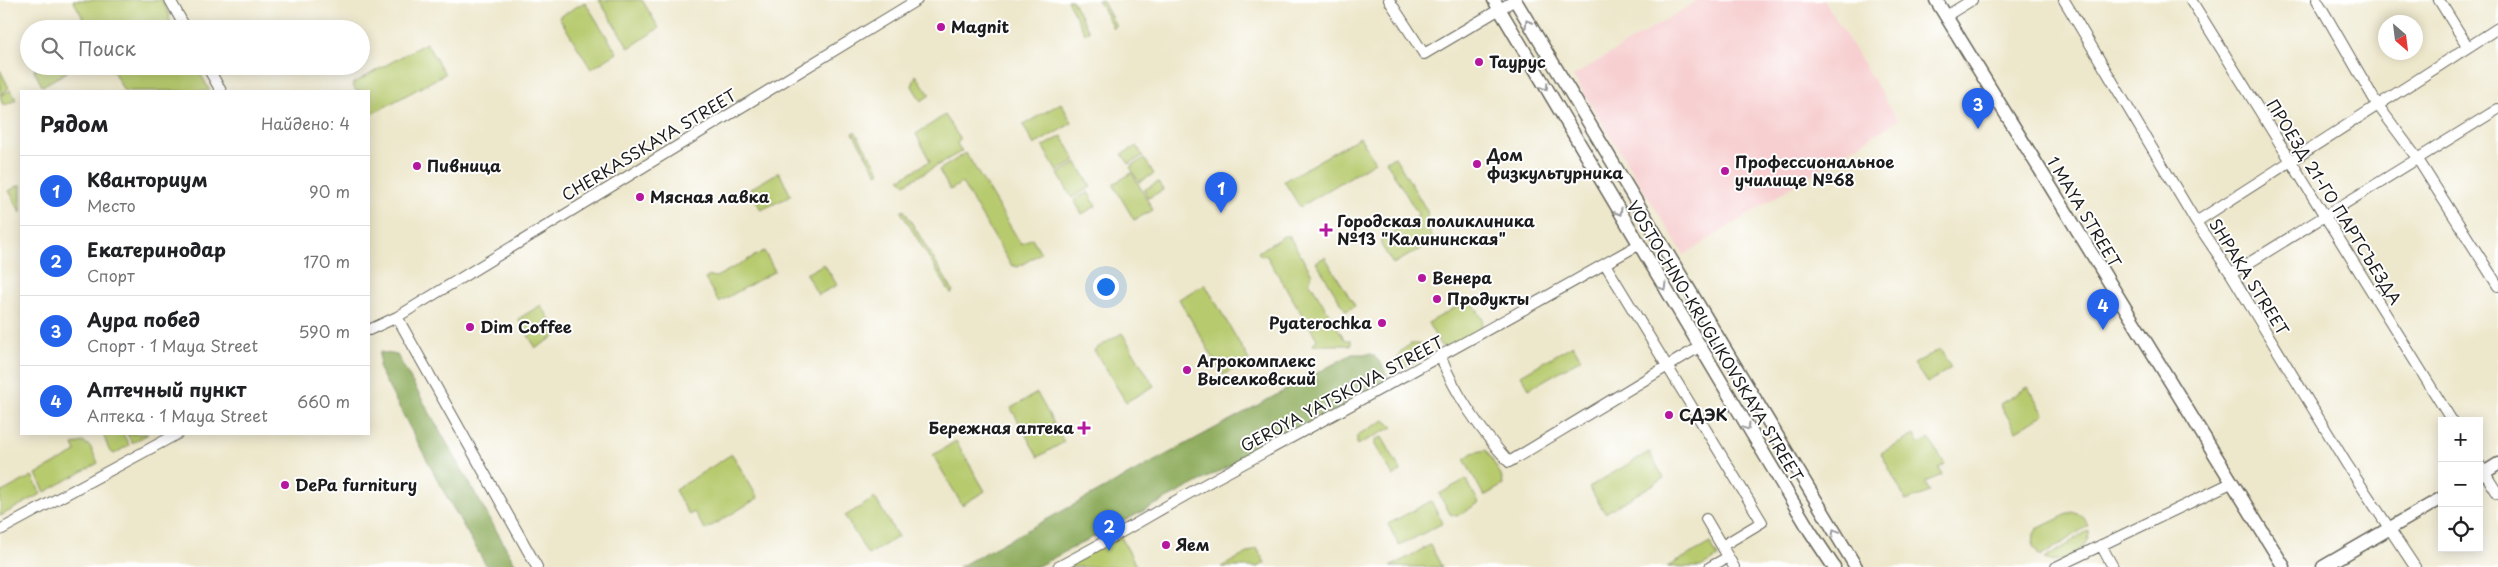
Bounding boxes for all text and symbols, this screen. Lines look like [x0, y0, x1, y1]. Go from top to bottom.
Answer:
place label: Magnit [951, 14, 1010, 38]
north arrow [2378, 15, 2423, 60]
one-way arrow [1525, 19, 1535, 28]
search box [20, 20, 370, 75]
marker: Magnit [935, 21, 947, 33]
icon: search [38, 34, 66, 62]
text: Поиск [78, 34, 136, 62]
place label: Таурус [1489, 49, 1546, 73]
marker: Таурус [1473, 56, 1485, 68]
street label: CHERKASSKAYA STREET [556, 82, 741, 206]
one-way arrow [1539, 82, 1549, 91]
pin: 3 [1962, 88, 1994, 129]
street label: ПРОЕЗД 21-ГО ПАРТСЪЕЗДА [2262, 94, 2408, 309]
text: Рядом [40, 107, 108, 139]
text: Найдено: 4 [261, 111, 350, 135]
place label: Дом физкультурника [1486, 142, 1623, 184]
place label: Профессиональное училище №68 [1735, 149, 1894, 191]
street label: 1 MAYA STREET [2042, 151, 2128, 272]
place label: Пивница [427, 153, 501, 177]
marker: Дом физкультурника [1471, 158, 1483, 170]
marker: Пивница [411, 160, 423, 172]
text: Кванториум [87, 165, 208, 193]
marker: Профессиональное училище №68 [1719, 165, 1731, 177]
pin: 1 [1205, 172, 1237, 213]
text: 1 [52, 179, 60, 203]
text: 90 m [309, 179, 350, 203]
place label: Мясная лавка [650, 184, 770, 208]
marker: Мясная лавка [634, 191, 646, 203]
text: Место [87, 193, 136, 217]
street label: VOSTOCHNO-KRUGLIKOVSKAYA STREET [1622, 195, 1810, 486]
one-way arrow [1612, 206, 1622, 215]
place label: Городская поликлиника №13 "Калининская" [1337, 208, 1535, 250]
street label: SHPAKA STREET [2204, 213, 2296, 340]
marker: Городская поликлиника №13 "Калининская" [1319, 223, 1333, 237]
text: Екатеринодар [87, 235, 226, 263]
text: 2 [50, 249, 62, 273]
text: 170 m [304, 249, 350, 273]
text: Спорт [87, 263, 135, 287]
place label: Венера [1432, 265, 1492, 289]
marker: Венера [1416, 272, 1428, 284]
your location [1093, 274, 1119, 300]
one-way arrow [1657, 282, 1667, 291]
place label: Продукты [1447, 286, 1530, 310]
pin: 4 [2087, 289, 2119, 330]
marker: Продукты [1431, 293, 1443, 305]
text: Аура побед [87, 305, 200, 333]
place label: Pyaterochka [1269, 310, 1372, 334]
place label: Dim Coffee [480, 314, 572, 338]
marker: Pyaterochka [1376, 317, 1388, 329]
text: 3 [51, 319, 61, 343]
text: 590 m [298, 319, 350, 343]
marker: Dim Coffee [464, 321, 476, 333]
street label: GEROYA YATSKOVA STREET [1236, 329, 1447, 457]
text: Спорт · 1 Maya Street [87, 333, 258, 357]
place label: Агрокомплекс Выселковский [1196, 348, 1316, 390]
marker: Агрокомплекс Выселковский [1181, 364, 1193, 376]
text: Аптечный пункт [87, 375, 246, 403]
text: 4 [51, 389, 61, 413]
text: 660 m [297, 389, 350, 413]
place label: СДЭК [1679, 402, 1727, 426]
text: Аптека · 1 Maya Street [87, 403, 268, 427]
marker: СДЭК [1663, 409, 1675, 421]
place label: Бережная аптека [929, 415, 1074, 439]
map controls [2438, 417, 2483, 552]
button: + [2438, 417, 2483, 462]
one-way arrow [1740, 421, 1750, 430]
marker: Бережная аптека [1078, 422, 1090, 434]
button: − [2438, 462, 2483, 507]
place label: DePa furnitury [295, 472, 417, 496]
marker: DePa furnitury [279, 479, 291, 491]
button: locate [2438, 507, 2483, 552]
pin: 2 [1093, 510, 1125, 551]
one-way arrow [1832, 528, 1842, 537]
place label: Яем [1175, 532, 1209, 556]
marker: Яем [1160, 539, 1172, 551]

